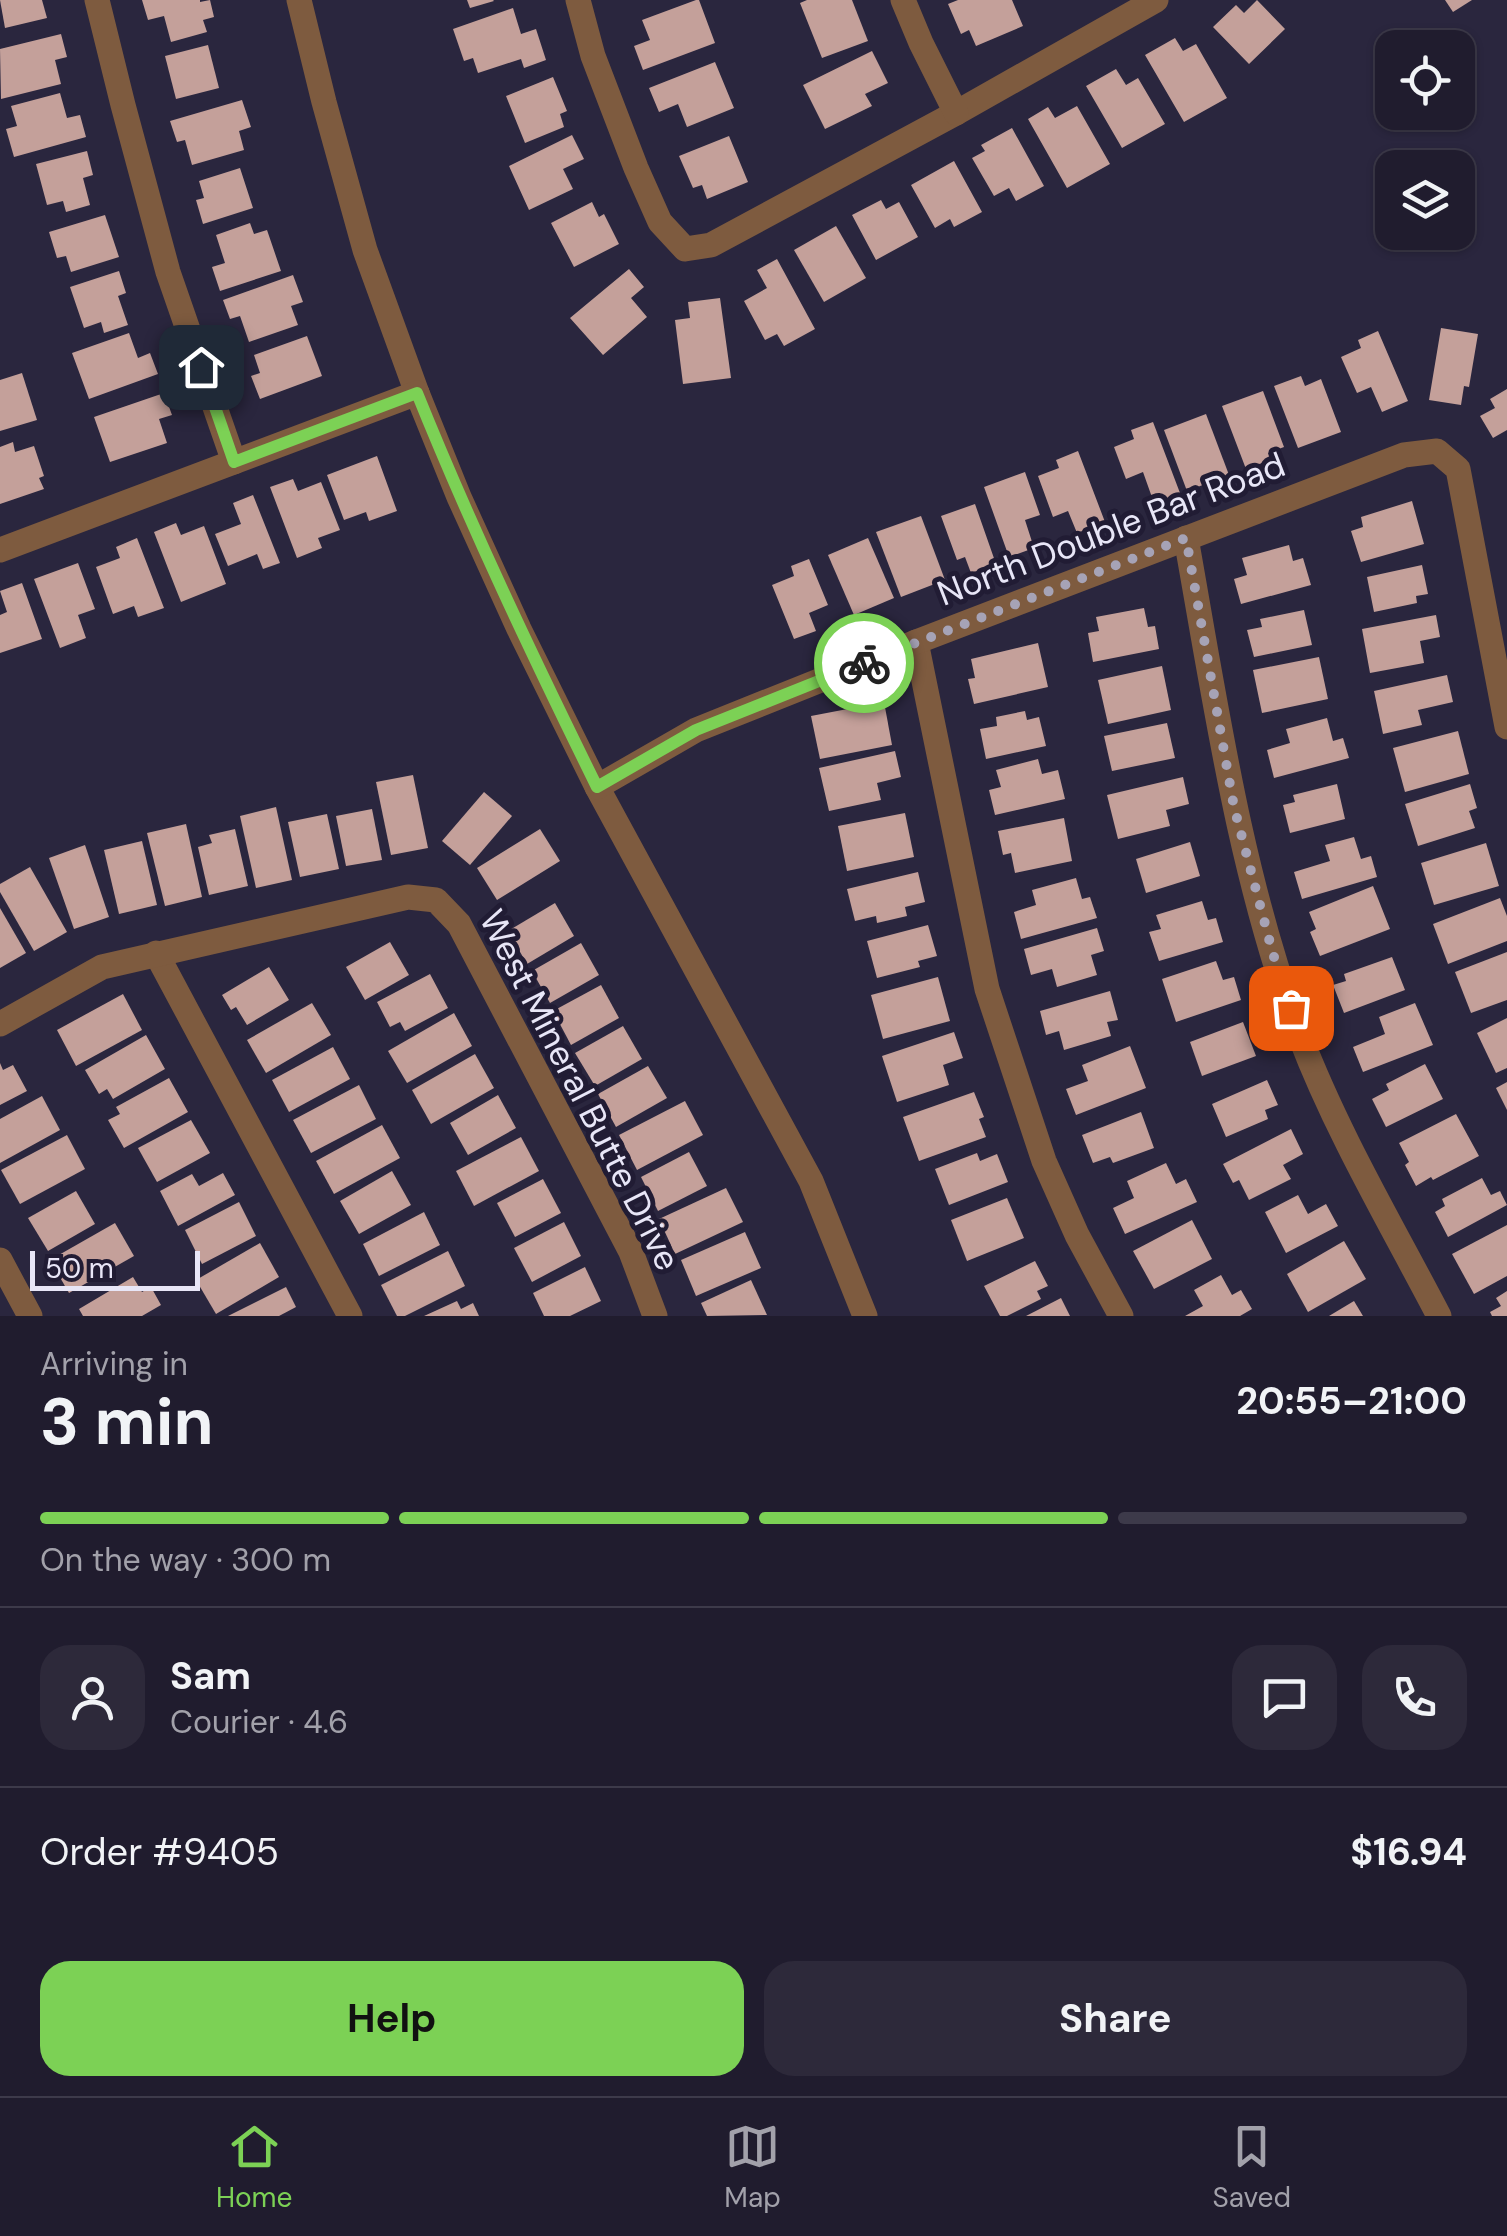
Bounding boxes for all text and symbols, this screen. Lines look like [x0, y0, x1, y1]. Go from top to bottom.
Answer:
map controls [1375, 30, 1475, 250]
button: locate [1375, 30, 1475, 130]
button: layers [1375, 150, 1475, 250]
pin [159, 325, 244, 410]
icon: home [174, 340, 229, 395]
street label: North Double Bar Road [931, 441, 1291, 617]
courier [814, 613, 914, 713]
icon: bike [837, 636, 892, 691]
street label: West Mineral Butte Drive [469, 902, 691, 1278]
pin [1249, 966, 1334, 1051]
icon: bag [1264, 981, 1319, 1036]
scale bar [30, 1246, 200, 1290]
text: 50 m [45, 1250, 114, 1287]
text: Arriving in [40, 1343, 188, 1385]
text: 20:55–21:00 [1236, 1376, 1467, 1426]
text: 3 min [40, 1380, 214, 1464]
text: On the way · 300 m [40, 1539, 331, 1581]
button: person [40, 1645, 145, 1750]
button: chat [1232, 1645, 1337, 1750]
button: phone [1362, 1645, 1467, 1750]
text: Sam [170, 1651, 251, 1701]
text: Courier · 4.6 [170, 1701, 348, 1743]
text: Order #9405 [40, 1827, 279, 1877]
text: $16.94 [1350, 1827, 1467, 1877]
button: Help [40, 1961, 744, 2076]
button: Share [764, 1961, 1467, 2076]
tab: Home [216, 2119, 292, 2216]
tab: Map [724, 2119, 781, 2216]
tab: Saved [1213, 2119, 1291, 2216]

